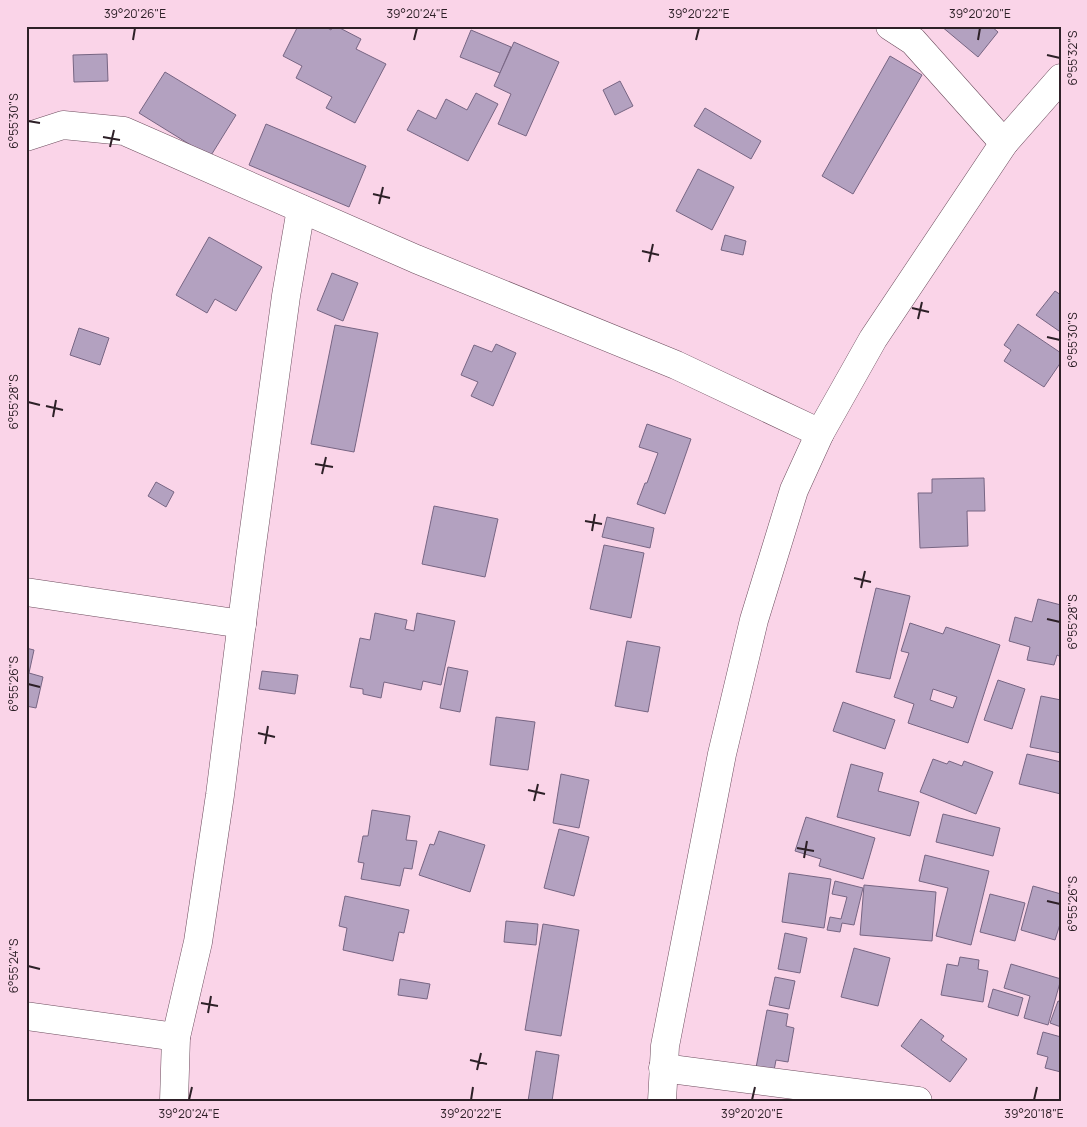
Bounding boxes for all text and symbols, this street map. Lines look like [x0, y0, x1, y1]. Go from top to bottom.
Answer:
text: 39°20'26"E [104, 5, 166, 22]
text: 39°20'24"E [386, 5, 448, 22]
text: 39°20'22"E [668, 5, 730, 22]
text: 39°20'20"E [949, 5, 1011, 22]
text: 6°55'32"S [1064, 31, 1081, 85]
text: 6°55'30"S [5, 93, 22, 149]
text: 6°55'30"S [1064, 312, 1081, 368]
text: 6°55'28"S [5, 374, 22, 430]
text: 6°55'28"S [1064, 594, 1081, 650]
text: 6°55'26"S [5, 656, 22, 712]
text: 6°55'26"S [1064, 876, 1081, 932]
text: 6°55'24"S [5, 939, 22, 993]
text: 39°20'24"E [158, 1105, 220, 1122]
text: 39°20'22"E [440, 1105, 502, 1122]
text: 39°20'20"E [721, 1105, 783, 1122]
text: 39°20'18"E [1004, 1105, 1064, 1122]

